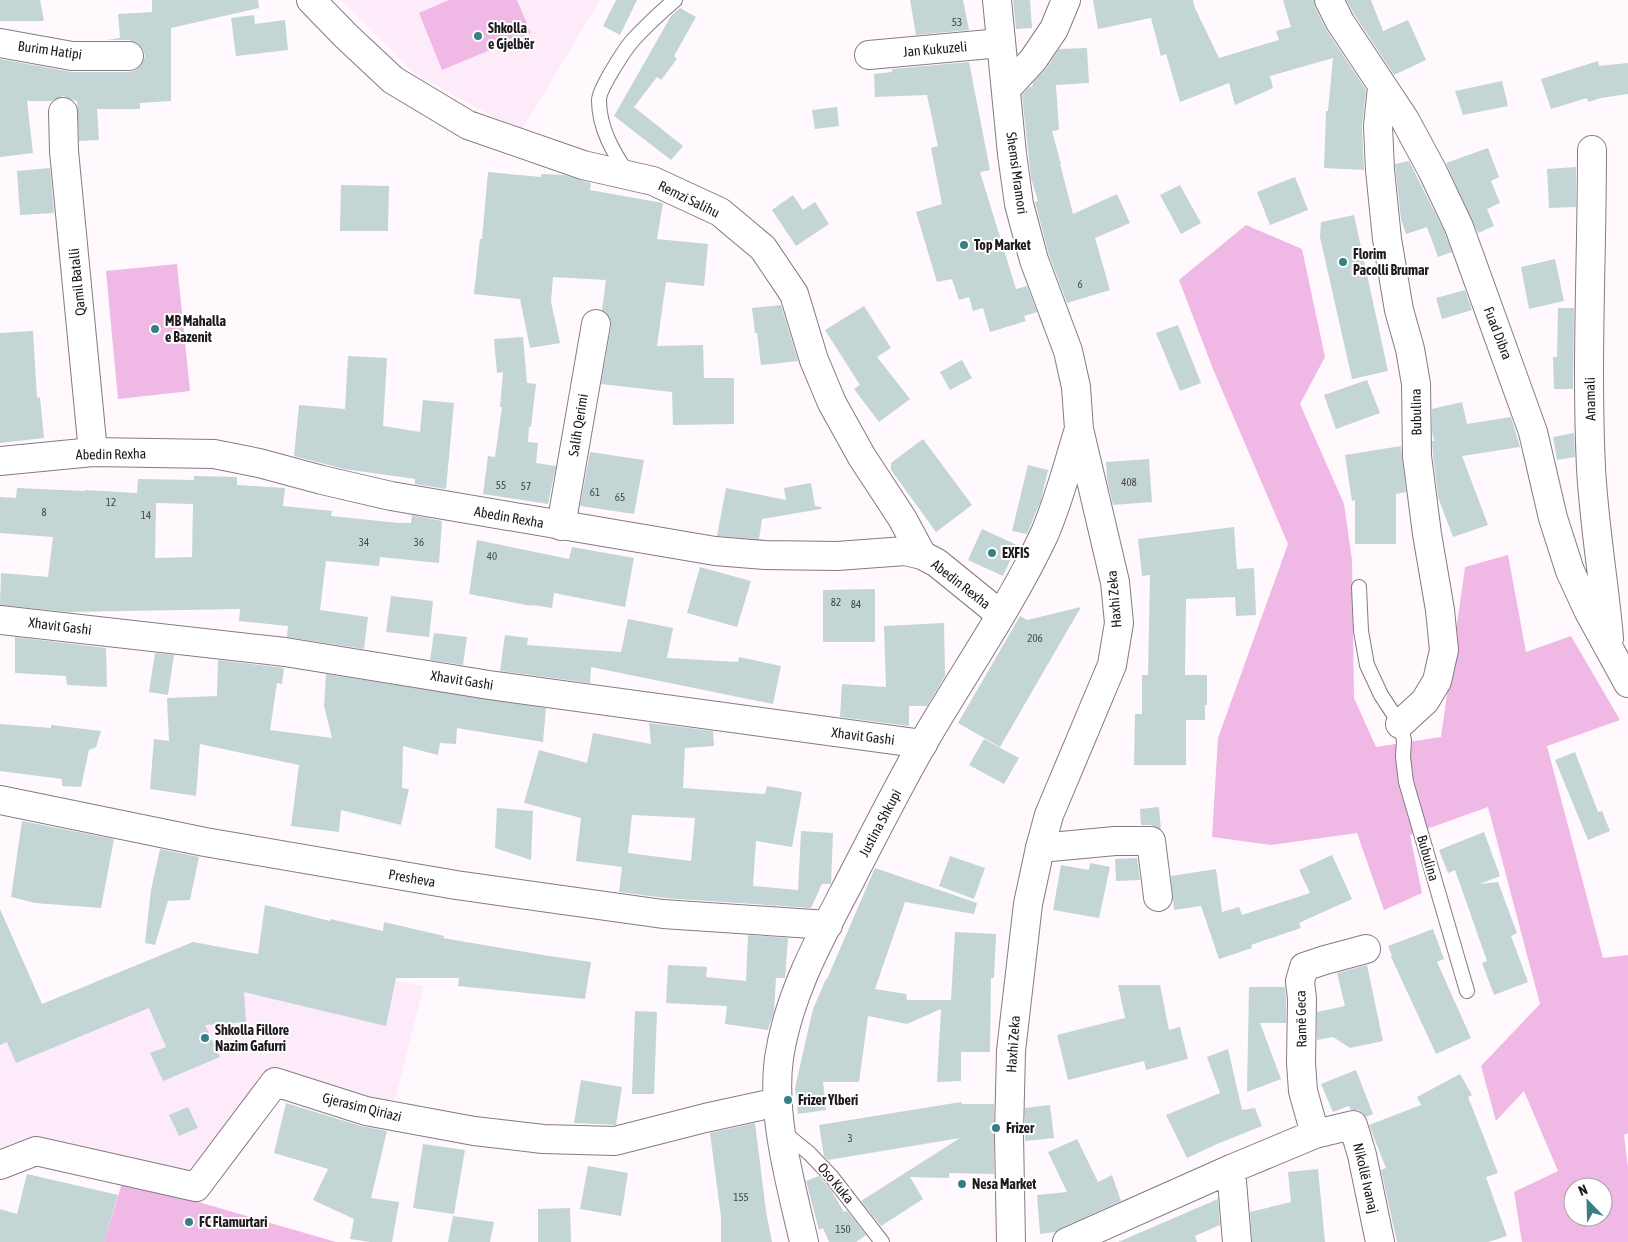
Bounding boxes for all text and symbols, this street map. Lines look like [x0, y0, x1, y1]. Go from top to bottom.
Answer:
house number: 53 [952, 16, 962, 28]
place label: Shkolla e Gjelbër [488, 20, 535, 52]
marker: Shkolla e Gjelbër [472, 30, 484, 42]
street label: Burim Hatipi [17, 38, 83, 62]
street label: Jan Kukuzeli [902, 38, 968, 60]
street label: Shemsi Mramori [1003, 131, 1031, 215]
street label: Remzi Salihu [656, 177, 722, 221]
place label: Top Market [974, 237, 1031, 253]
marker: Top Market [958, 239, 970, 251]
place label: Florim Pacolli Brumar [1353, 246, 1430, 278]
street label: Qamil Batalli [65, 247, 89, 317]
marker: Florim Pacolli Brumar [1337, 256, 1349, 268]
house number: 6 [1077, 278, 1083, 290]
street label: Fuad Dibra [1481, 304, 1515, 362]
place label: MB Mahalla e Bazenit [165, 313, 227, 345]
marker: MB Mahalla e Bazenit [149, 323, 161, 335]
street label: Anamali [1582, 377, 1598, 421]
street label: Bubulina [1408, 388, 1424, 436]
street label: Salih Qerimi [565, 393, 591, 457]
street label: Abedin Rexha [76, 445, 146, 463]
house number: 408 [1121, 476, 1137, 488]
house number: 55 [496, 479, 506, 491]
house number: 57 [521, 480, 531, 492]
house number: 61 [590, 486, 600, 498]
house number: 65 [615, 491, 625, 503]
house number: 12 [106, 496, 116, 508]
street label: Abedin Rexha [473, 503, 545, 531]
house number: 8 [41, 506, 47, 518]
house number: 14 [141, 509, 151, 521]
house number: 34 [359, 536, 369, 548]
house number: 36 [414, 536, 424, 548]
place label: EXFIS [1002, 545, 1029, 561]
marker: EXFIS [986, 547, 998, 559]
house number: 40 [487, 550, 497, 562]
street label: Abedin Rexha [928, 556, 994, 612]
street label: Haxhi Zeka [1104, 570, 1124, 628]
house number: 82 [831, 596, 841, 608]
house number: 84 [851, 598, 861, 610]
street label: Xhavit Gashi [28, 614, 92, 638]
house number: 206 [1027, 632, 1043, 644]
street label: Xhavit Gashi [429, 667, 495, 693]
street label: Xhavit Gashi [831, 724, 895, 748]
street label: Justina Shkupi [856, 787, 904, 859]
street label: Bubulina [1414, 833, 1442, 883]
street label: Presheva [387, 866, 437, 890]
street label: Ramë Geca [1293, 990, 1309, 1048]
street label: Haxhi Zeka [1003, 1015, 1023, 1073]
place label: Shkolla Fillore Nazim Gafurri [215, 1022, 289, 1054]
marker: Shkolla Fillore Nazim Gafurri [199, 1032, 211, 1044]
street label: Gjerasim Qiriazi [321, 1089, 403, 1125]
place label: Frizer Ylberi [798, 1092, 858, 1108]
marker: Frizer Ylberi [782, 1094, 794, 1106]
place label: Frizer [1006, 1120, 1035, 1136]
marker: Frizer [990, 1122, 1002, 1134]
house number: 3 [847, 1132, 853, 1144]
street label: Nikollë Ivanaj [1350, 1141, 1382, 1215]
street label: Oso Kuka [815, 1160, 857, 1206]
place label: Nesa Market [972, 1176, 1036, 1192]
north arrow [1563, 1177, 1613, 1227]
marker: Nesa Market [956, 1178, 968, 1190]
text: N [1576, 1181, 1590, 1199]
house number: 155 [733, 1191, 749, 1203]
place label: FC Flamurtari [199, 1214, 267, 1230]
marker: FC Flamurtari [183, 1216, 195, 1228]
house number: 150 [835, 1223, 851, 1235]

